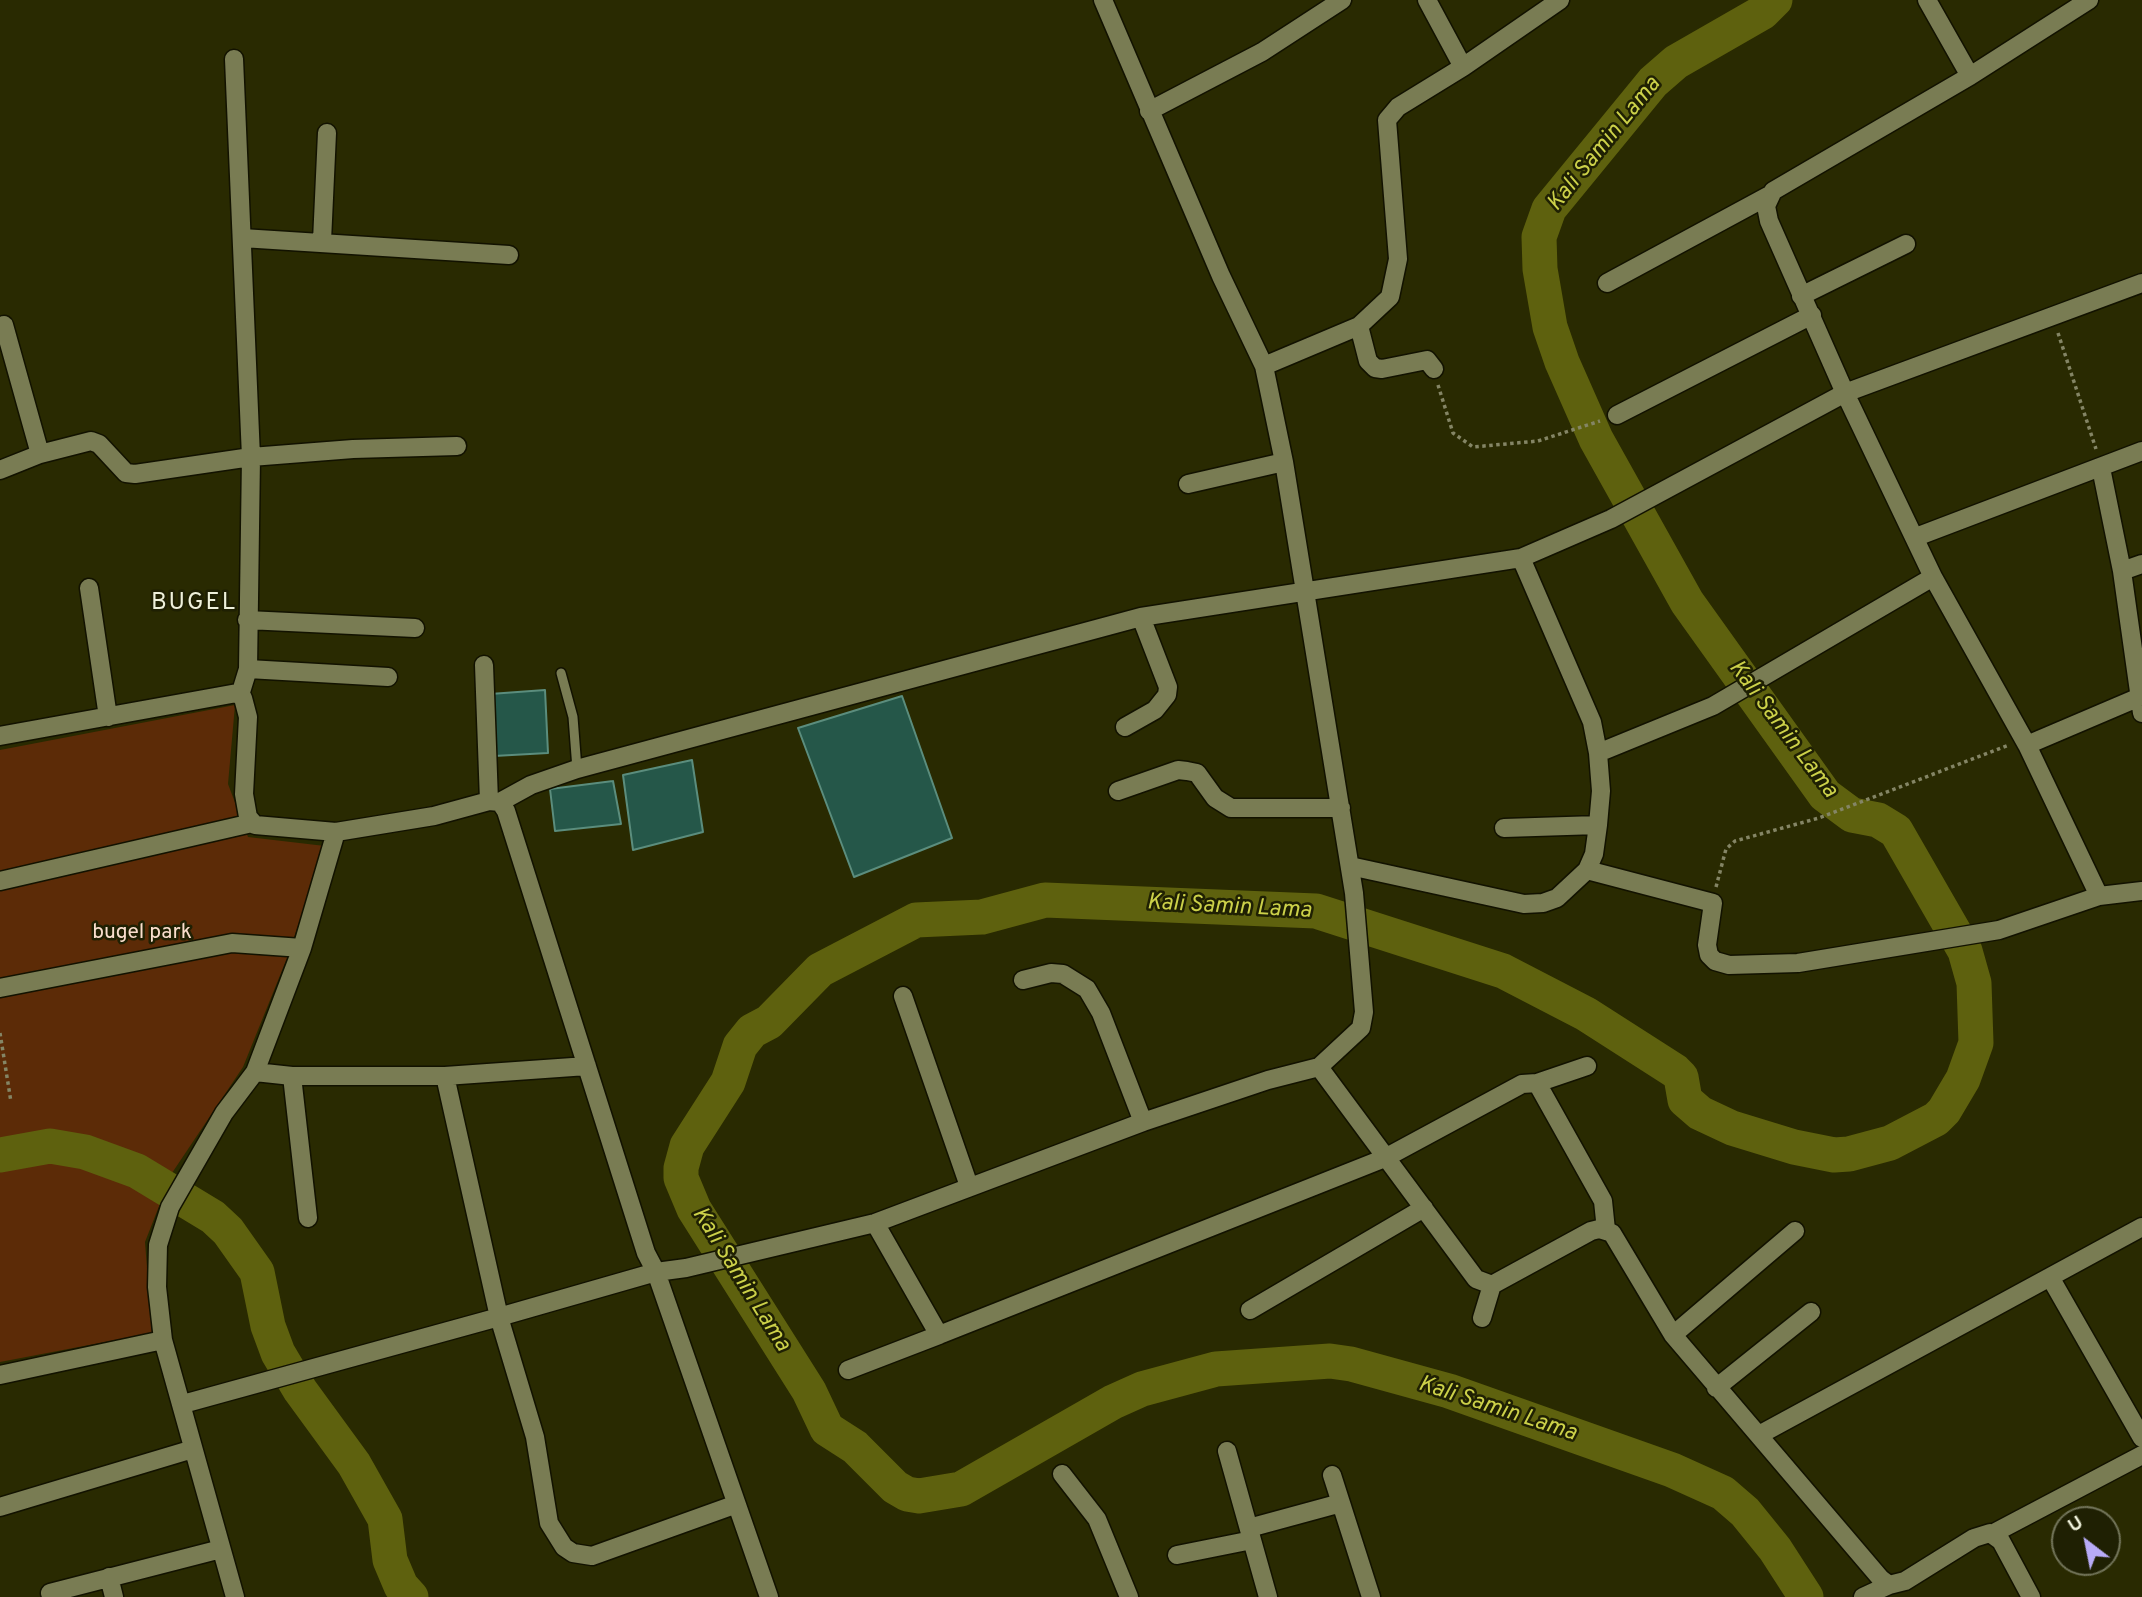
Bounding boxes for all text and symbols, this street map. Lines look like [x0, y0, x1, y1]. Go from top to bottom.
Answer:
water label: Kali Samin Lama [1542, 72, 1668, 218]
district label: BUGEL [152, 590, 236, 618]
water label: Kali Samin Lama [1721, 656, 1843, 804]
water label: Kali Samin Lama [1146, 890, 1312, 926]
park label: bugel park [92, 921, 192, 947]
water label: Kali Samin Lama [685, 1203, 795, 1357]
water label: Kali Samin Lama [1414, 1371, 1580, 1449]
north arrow [2051, 1506, 2121, 1576]
text: U [2064, 1511, 2088, 1539]

